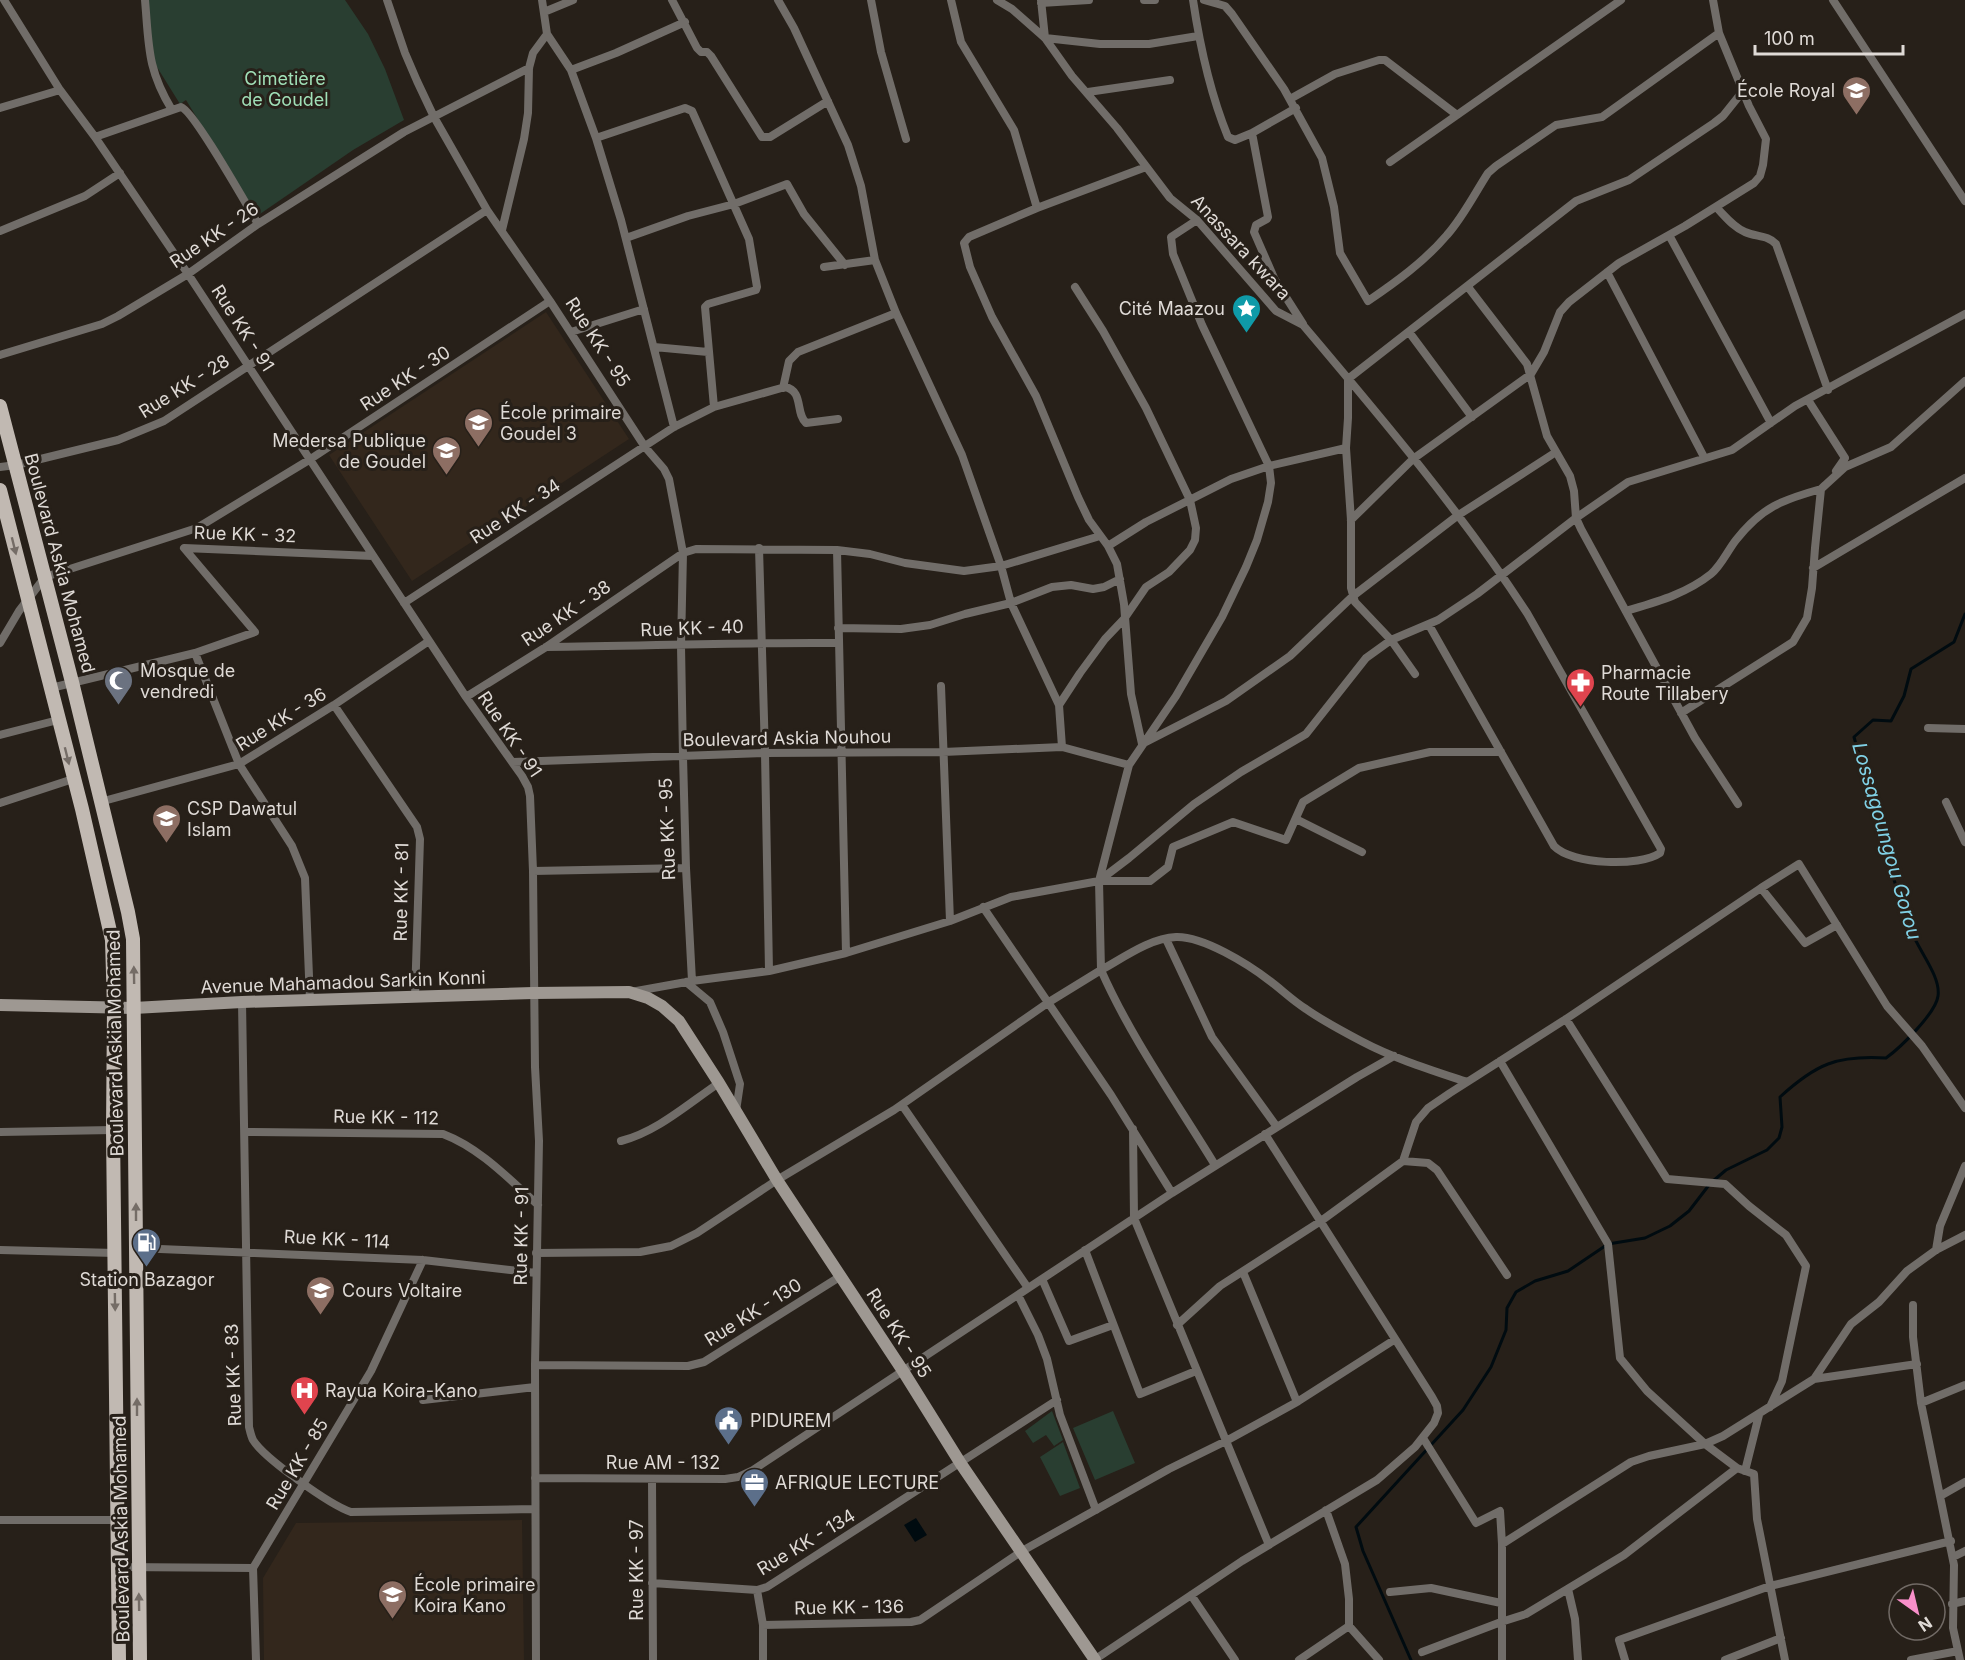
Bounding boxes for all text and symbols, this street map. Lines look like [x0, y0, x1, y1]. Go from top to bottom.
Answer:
scale bar [1755, 18, 1904, 56]
text: 100 m [1764, 28, 1815, 49]
park label: Cimetière de Goudel [241, 68, 329, 110]
school or university icon: École Royal [1840, 74, 1872, 116]
place label: École Royal [1737, 79, 1835, 101]
street label: Anassara kwara [1187, 190, 1295, 304]
street label: Rue KK - 26 [166, 198, 262, 272]
street label: Rue KK - 91 [207, 281, 279, 375]
place icon: Cité Maazou [1230, 292, 1262, 334]
street label: Rue KK - 95 [561, 293, 635, 391]
place label: Cité Maazou [1119, 298, 1225, 319]
street label: Rue KK - 30 [356, 341, 454, 415]
street label: Rue KK - 28 [135, 350, 233, 422]
place label: École primaire Goudel 3 [500, 401, 621, 444]
school or university icon: École primaire Goudel 3 [463, 406, 495, 448]
place label: Medersa Publique de Goudel [272, 430, 426, 472]
school or university icon: Medersa Publique de Goudel [431, 434, 463, 476]
street label: Boulevard Askia Mohamed [21, 451, 99, 675]
street label: Rue KK - 34 [466, 474, 564, 548]
street label: Rue KK - 32 [193, 522, 297, 546]
one-way arrow [10, 537, 20, 556]
street label: Rue KK - 38 [518, 576, 614, 650]
street label: Rue KK - 40 [640, 616, 744, 640]
place label: Mosque de vendredi [140, 660, 235, 702]
place label: Pharmacie Route Tillabery [1601, 662, 1729, 704]
mosque icon: Mosque de vendredi [103, 664, 135, 706]
pharmacy icon: Pharmacie Route Tillabery [1564, 666, 1596, 708]
street label: Rue KK - 36 [232, 683, 330, 755]
street label: Rue KK - 91 [474, 687, 546, 781]
street label: Boulevard Askia Nouhou [682, 726, 892, 750]
water label: Lossagoungou Gorou [1847, 740, 1927, 943]
one-way arrow [63, 746, 73, 765]
street label: Rue KK - 95 [655, 777, 679, 881]
place label: CSP Dawatul Islam [187, 798, 297, 840]
school or university icon: CSP Dawatul Islam [150, 802, 182, 844]
street label: Rue KK - 81 [390, 842, 412, 942]
street label: Boulevard Askia Mohamed [103, 929, 127, 1157]
one-way arrow [129, 965, 138, 984]
street label: Avenue Mahamadou Sarkin Konni [200, 967, 486, 997]
street label: Rue KK - 112 [333, 1106, 439, 1128]
street label: Rue KK - 91 [510, 1186, 532, 1286]
one-way arrow [131, 1202, 141, 1221]
fuel station icon: Station Bazagor [131, 1226, 163, 1268]
street label: Rue KK - 114 [283, 1226, 391, 1252]
place label: Station Bazagor [80, 1269, 215, 1290]
school or university icon: Cours Voltaire [305, 1274, 337, 1316]
street label: Rue KK - 130 [701, 1274, 805, 1350]
place label: Cours Voltaire [342, 1280, 462, 1301]
street label: Rue KK - 95 [862, 1284, 936, 1382]
one-way arrow [111, 1293, 120, 1312]
street label: Rue KK - 83 [221, 1323, 245, 1427]
hospital icon: Rayua Koira-Kano [288, 1374, 320, 1416]
place label: Rayua Koira-Kano [325, 1380, 478, 1401]
one-way arrow [132, 1397, 142, 1416]
public building icon: PIDUREM [713, 1404, 745, 1446]
place label: PIDUREM [750, 1410, 831, 1431]
street label: Boulevard Askia Mohamed [109, 1415, 133, 1643]
street label: Rue KK - 85 [262, 1415, 332, 1513]
street label: Rue AM - 132 [606, 1452, 720, 1473]
office icon: AFRIQUE LECTURE [738, 1466, 770, 1508]
place label: AFRIQUE LECTURE [775, 1472, 939, 1493]
street label: Rue KK - 134 [753, 1505, 859, 1579]
street label: Rue KK - 97 [626, 1519, 647, 1621]
place label: École primaire Koira Kano [414, 1573, 535, 1616]
school or university icon: École primaire Koira Kano [377, 1578, 409, 1620]
north arrow [1887, 1582, 1947, 1642]
one-way arrow [134, 1592, 144, 1611]
street label: Rue KK - 136 [794, 1596, 904, 1618]
text: N [1915, 1613, 1936, 1636]

